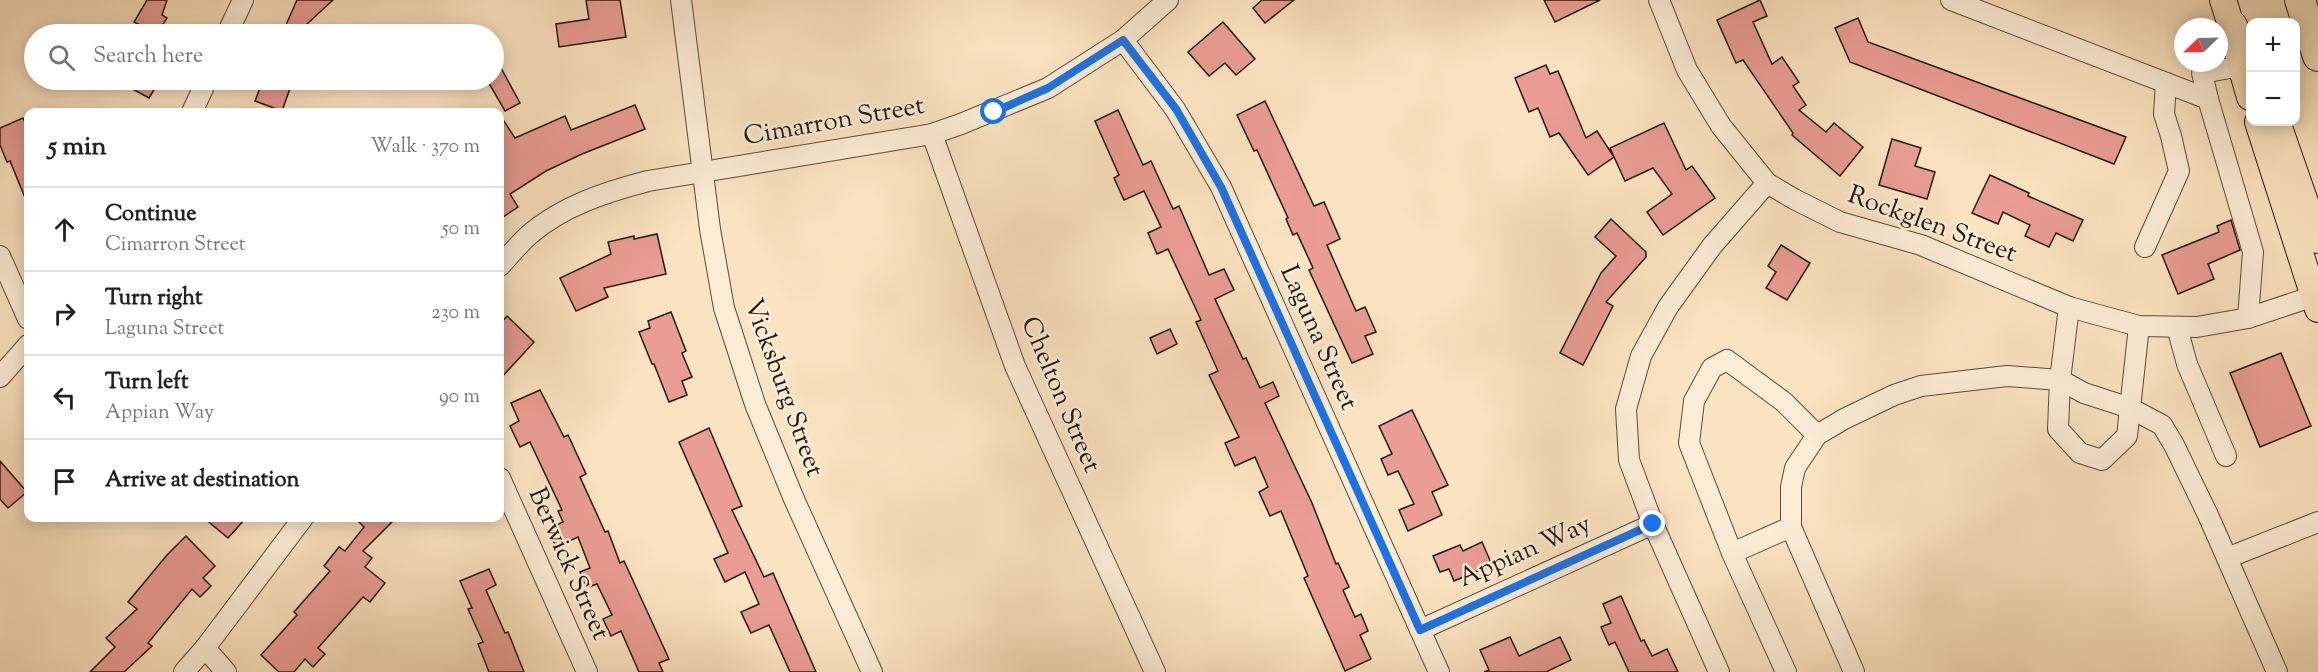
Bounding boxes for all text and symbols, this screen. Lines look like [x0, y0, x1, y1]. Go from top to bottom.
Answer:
north arrow [2174, 18, 2228, 72]
map controls [2246, 18, 2300, 126]
button: + [2246, 18, 2300, 72]
search box [24, 24, 504, 90]
icon: search [45, 41, 78, 74]
text: Search here [93, 41, 203, 73]
button: − [2246, 72, 2300, 126]
street label: Cimarron Street [741, 88, 927, 156]
route start [980, 98, 1006, 124]
text: 5 min [48, 129, 107, 166]
text: Walk · 370 m [370, 133, 480, 162]
street label: Rockglen Street [1842, 177, 2022, 273]
text: Continue [105, 199, 196, 231]
icon: ahead [48, 213, 81, 246]
text: 50 m [442, 215, 480, 244]
text: Cimarron Street [105, 231, 246, 260]
street label: Laguna Street [1270, 260, 1366, 416]
text: Turn right [105, 283, 202, 315]
street label: Vicksburg Street [734, 294, 832, 482]
icon: right [48, 297, 81, 330]
text: 230 m [431, 299, 480, 328]
street label: Chelton Street [1011, 311, 1110, 479]
text: Laguna Street [105, 315, 224, 344]
text: Turn left [105, 367, 188, 399]
icon: left [48, 381, 81, 414]
text: 90 m [439, 383, 480, 412]
text: Appian Way [105, 399, 214, 428]
icon: arrive [48, 465, 81, 498]
text: Arrive at destination [105, 465, 300, 497]
street label: Berwick Street [518, 482, 618, 646]
street label: Appian Way [1453, 506, 1597, 598]
route end [1639, 510, 1665, 536]

